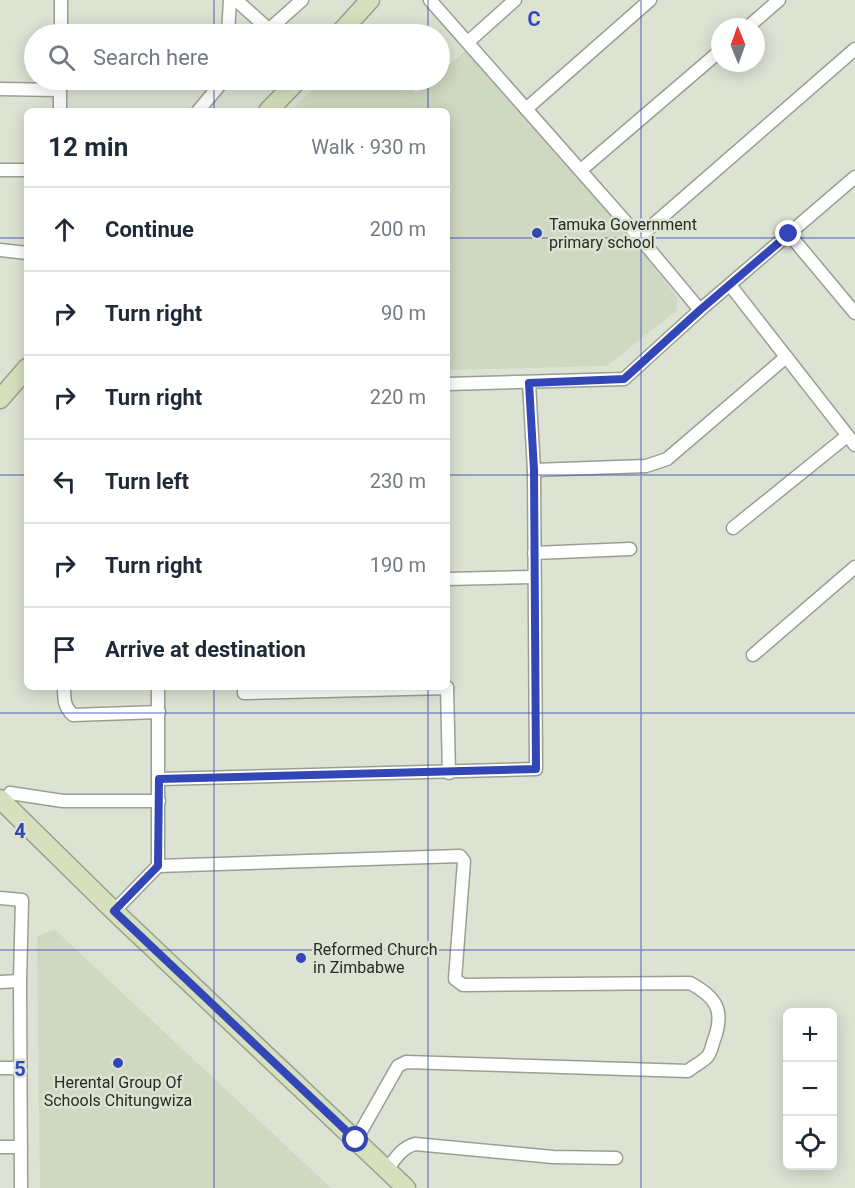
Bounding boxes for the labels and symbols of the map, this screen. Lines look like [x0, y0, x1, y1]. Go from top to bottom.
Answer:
text: C [527, 7, 541, 31]
north arrow [711, 18, 765, 72]
place label: Tamuka Government primary school [549, 215, 697, 252]
route end [775, 220, 801, 246]
marker: Tamuka Government primary school [530, 226, 544, 240]
text: 4 [14, 819, 26, 843]
place label: Reformed Church in Zimbabwe [313, 940, 437, 977]
marker: Reformed Church in Zimbabwe [294, 951, 308, 965]
marker: Herental Group Of Schools Chitungwiza [111, 1056, 125, 1070]
text: 5 [14, 1057, 26, 1081]
place label: Herental Group Of Schools Chitungwiza [44, 1073, 192, 1110]
route start [342, 1126, 368, 1152]

